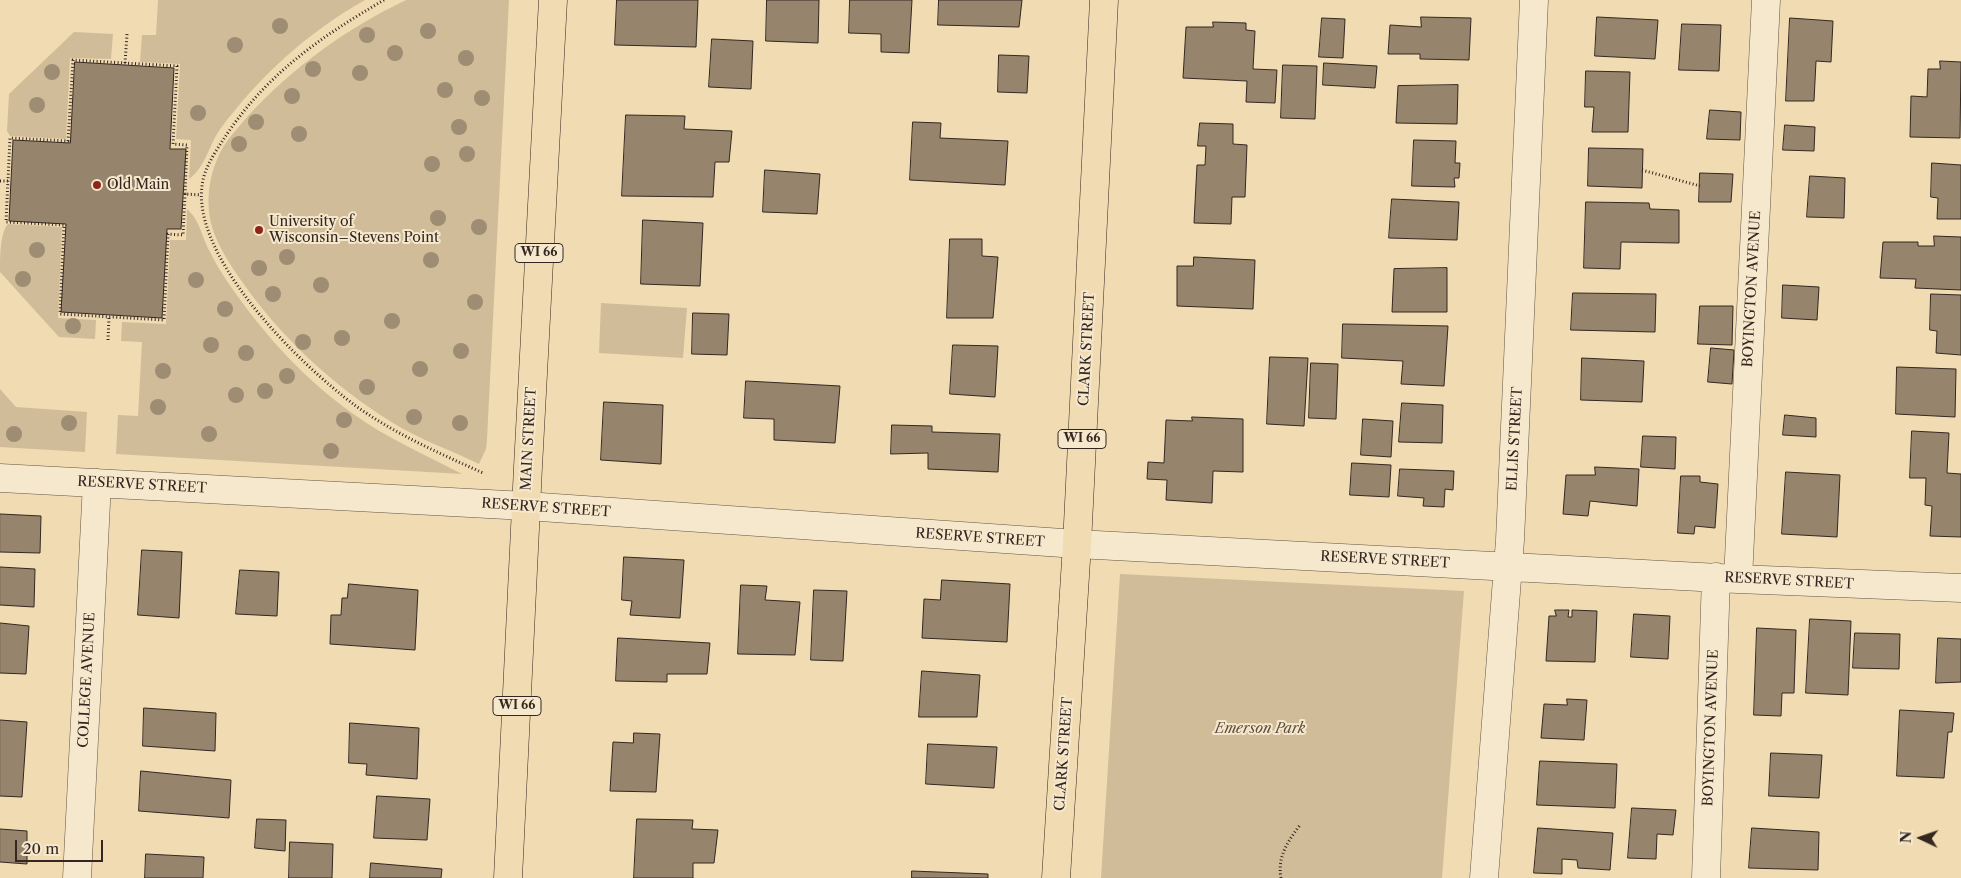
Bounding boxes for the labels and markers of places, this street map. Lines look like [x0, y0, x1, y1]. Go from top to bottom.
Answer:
place label: Old Main [107, 177, 169, 193]
marker: Old Main [91, 179, 103, 191]
place label: University of Wisconsin–Stevens Point [269, 214, 439, 246]
marker: University of Wisconsin–Stevens Point [253, 224, 265, 236]

